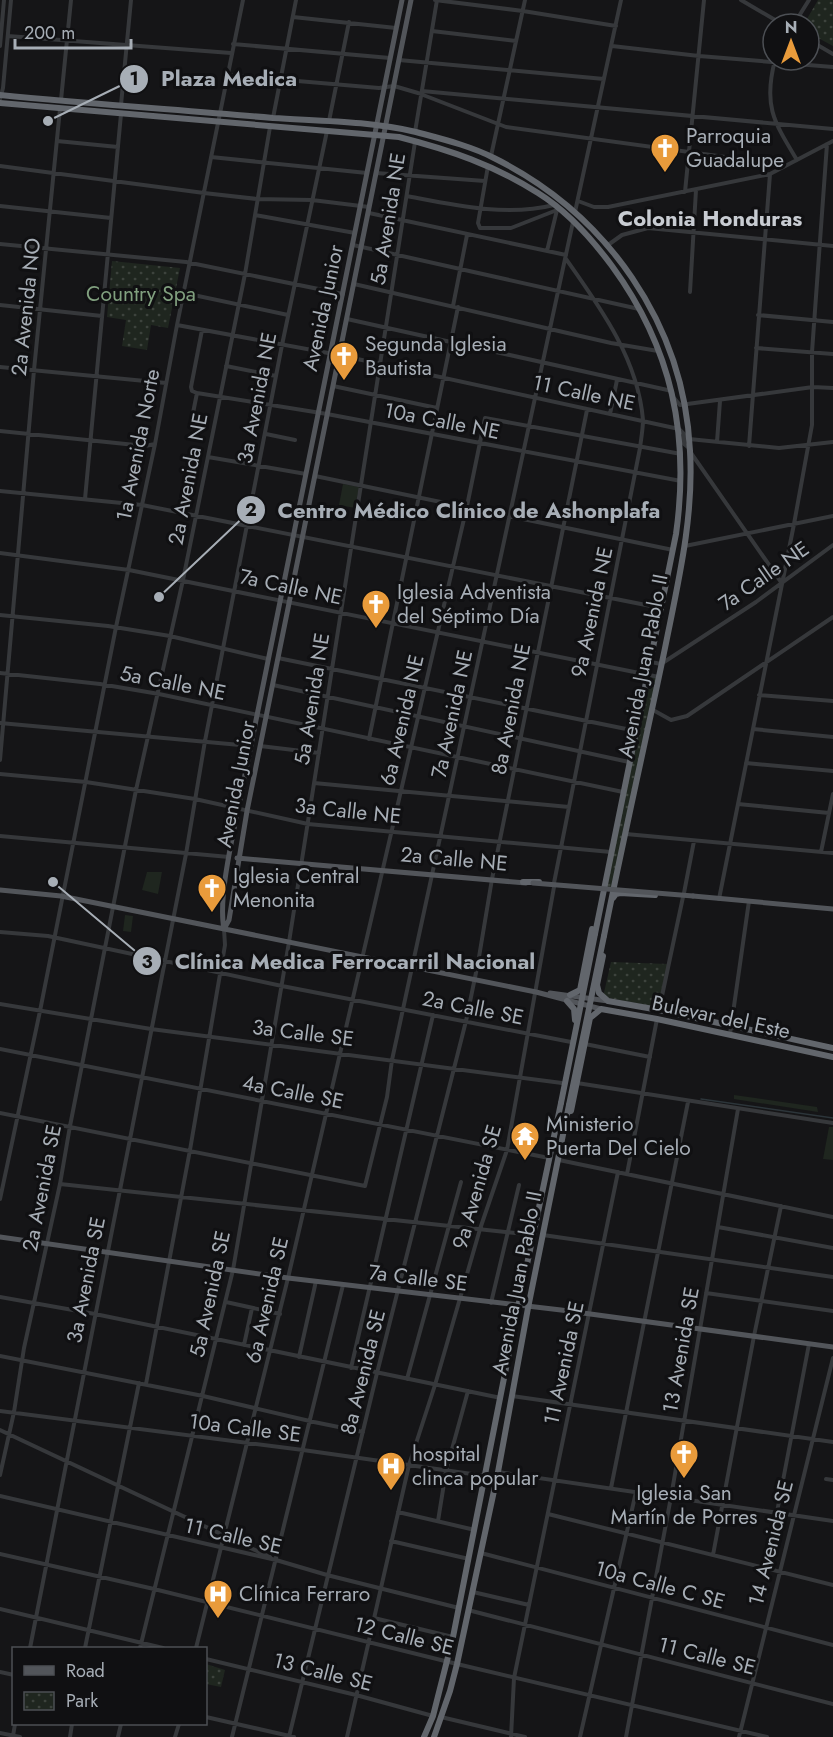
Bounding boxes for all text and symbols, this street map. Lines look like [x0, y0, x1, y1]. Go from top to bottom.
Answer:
scale bar [15, 12, 130, 50]
north arrow [761, 12, 821, 72]
text: N [785, 16, 797, 39]
text: 200 m [24, 20, 75, 46]
callout: Plaza Medica [119, 59, 309, 99]
text: Plaza Medica [161, 62, 297, 94]
text: 1 [129, 66, 139, 92]
place label: Parroquia Guadalupe [686, 121, 784, 175]
church icon: Parroquia Guadalupe [649, 132, 681, 174]
street label: 5a Avenida NE [363, 151, 413, 287]
district label: Colonia Honduras [618, 202, 802, 234]
street label: 2a Avenida NO [4, 236, 48, 378]
street label: Avenida Junior [295, 241, 351, 374]
park label: Country Spa [86, 279, 196, 309]
place label: Segunda Iglesia Bautista [365, 329, 507, 383]
street label: 3a Avenida NE [230, 330, 284, 466]
church icon: Segunda Iglesia Bautista [328, 340, 360, 382]
street label: 1a Avenida Norte [109, 366, 167, 523]
street label: 11 Calle NE [530, 367, 638, 419]
street label: 10a Calle NE [381, 395, 503, 447]
street label: 2a Avenida NE [161, 411, 215, 547]
callout: Centro Médico Clínico de Ashonplafa [236, 490, 672, 530]
text: Centro Médico Clínico de Ashonplafa [278, 494, 660, 526]
text: 2 [245, 497, 257, 523]
street label: 7a Calle NE [713, 534, 815, 618]
street label: 9a Avenida NE [563, 544, 621, 680]
street label: 7a Calle NE [237, 561, 345, 613]
street label: Avenida Juan Pablo II [610, 571, 676, 761]
place label: Iglesia Adventista del Séptimo Día [397, 577, 551, 631]
church icon: Iglesia Adventista del Séptimo Día [360, 588, 392, 630]
street label: 5a Avenida NE [287, 631, 337, 767]
street label: 8a Avenida NE [484, 641, 538, 777]
street label: 7a Avenida NE [424, 647, 480, 781]
street label: 6a Avenida NE [372, 651, 432, 789]
street label: 5a Calle NE [117, 658, 229, 708]
street label: Avenida Junior [209, 717, 263, 850]
street label: 3a Calle NE [293, 790, 403, 832]
street label: 2a Calle NE [399, 839, 509, 879]
place label: Iglesia Central Menonita [233, 861, 359, 915]
church icon: Iglesia Central Menonita [196, 872, 228, 914]
callout: Clínica Medica Ferrocarril Nacional [132, 941, 547, 981]
text: Clínica Medica Ferrocarril Nacional [175, 945, 535, 977]
text: 3 [141, 949, 153, 975]
street label: 2a Calle SE [420, 983, 526, 1033]
street label: Bulevar del Este [649, 988, 793, 1046]
street label: 3a Calle SE [250, 1012, 356, 1054]
street label: 4a Calle SE [240, 1067, 346, 1117]
place label: Ministerio Puerta Del Cielo [546, 1109, 691, 1163]
temple icon: Ministerio Puerta Del Cielo [509, 1120, 541, 1162]
street label: 9a Avenida SE [445, 1121, 509, 1253]
street label: 2a Avenida SE [15, 1122, 69, 1254]
street label: Avenida Juan Pablo II [484, 1188, 550, 1378]
street label: 3a Avenida SE [59, 1214, 113, 1346]
street label: 5a Avenida SE [182, 1228, 238, 1360]
street label: 6a Avenida SE [238, 1234, 296, 1366]
street label: 7a Calle SE [367, 1257, 469, 1299]
street label: 13 Avenida SE [655, 1285, 707, 1415]
street label: 11 Avenida SE [536, 1298, 592, 1428]
street label: 8a Avenida SE [333, 1306, 393, 1438]
street label: 10a Calle SE [187, 1406, 303, 1450]
church icon: Iglesia San Martín de Porres [668, 1438, 700, 1480]
place label: hospital clinca popular [412, 1439, 539, 1493]
hospital icon: hospital clinca popular [375, 1450, 407, 1492]
street label: 14 Avenida SE [741, 1477, 801, 1609]
place label: Iglesia San Martín de Porres [611, 1478, 757, 1532]
street label: 11 Calle SE [181, 1510, 285, 1562]
street label: 10a Calle C SE [592, 1553, 728, 1617]
hospital icon: Clínica Ferraro [202, 1578, 234, 1620]
place label: Clínica Ferraro [239, 1579, 370, 1609]
street label: 12 Calle SE [351, 1609, 457, 1663]
street label: 11 Calle SE [655, 1629, 759, 1683]
street label: 13 Calle SE [270, 1645, 376, 1699]
legend [12, 1647, 207, 1725]
text: Road [66, 1658, 105, 1684]
text: Park [66, 1688, 98, 1714]

